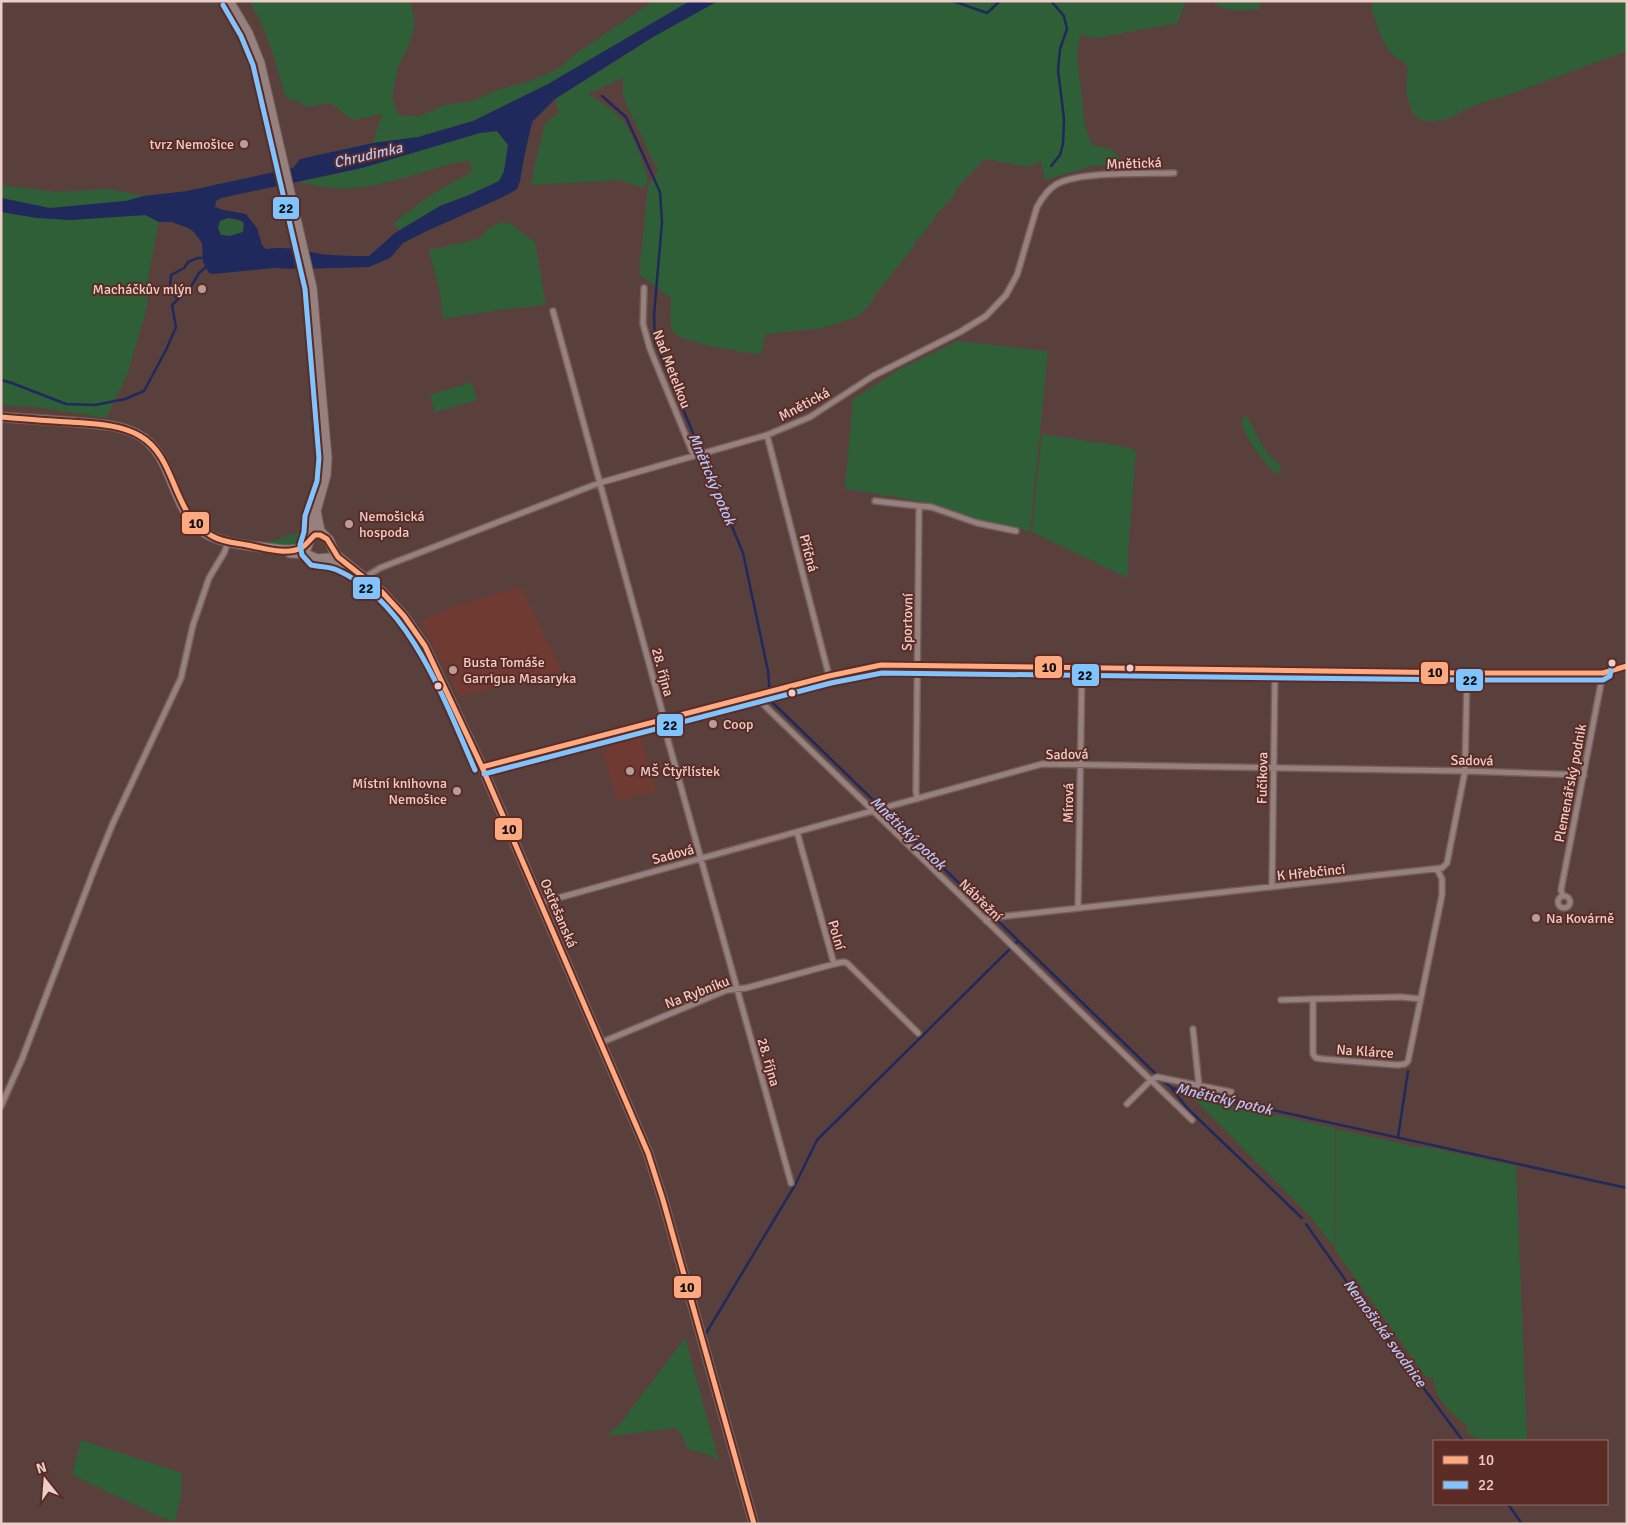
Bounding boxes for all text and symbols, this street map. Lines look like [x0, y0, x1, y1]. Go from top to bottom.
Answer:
place label: tvrz Nemošice [150, 136, 234, 153]
marker: tvrz Nemošice [238, 138, 250, 150]
water label: Chrudimka [332, 138, 405, 172]
street label: Mnětická [1106, 154, 1162, 173]
line badge: 22 [272, 196, 300, 220]
text: 22 [278, 200, 294, 217]
place label: Macháčkův mlýn [93, 281, 192, 298]
marker: Macháčkův mlýn [196, 283, 208, 295]
street label: Nad Metelkou [649, 327, 694, 411]
street label: Mnětická [776, 384, 833, 425]
water label: Mnětický potok [685, 430, 740, 529]
place label: Nemošická hospoda [359, 508, 425, 541]
line badge: 10 [181, 511, 210, 535]
text: 10 [188, 515, 204, 532]
marker: Nemošická hospoda [343, 518, 355, 530]
street label: Příčná [795, 532, 822, 574]
line badge: 22 [352, 576, 381, 600]
text: 22 [358, 580, 374, 597]
street label: Sportovní [898, 593, 917, 651]
street label: 28. října [648, 646, 677, 698]
place label: Busta Tomáše Garrigua Masaryka [463, 654, 576, 687]
line badge: 10 [1034, 655, 1063, 679]
unlabelled marker [1607, 658, 1617, 668]
text: 10 [1041, 659, 1057, 676]
line badge: 10 [1420, 661, 1449, 685]
line badge: 22 [1071, 663, 1100, 687]
unlabelled marker [1125, 663, 1135, 673]
marker: Busta Tomáše Garrigua Masaryka [447, 664, 459, 676]
text: 10 [1427, 664, 1443, 681]
text: 22 [1077, 667, 1093, 684]
line badge: 22 [1455, 668, 1484, 692]
text: 22 [1462, 672, 1478, 689]
unlabelled marker [433, 681, 443, 691]
unlabelled marker [787, 688, 797, 698]
line badge: 22 [656, 713, 684, 737]
place label: Coop [723, 716, 753, 733]
text: 22 [662, 717, 678, 734]
marker: Coop [707, 718, 719, 730]
street label: Plemenářský podnik [1551, 722, 1590, 844]
street label: Sadová [1045, 746, 1089, 763]
street label: Fučíkova [1254, 752, 1271, 804]
street label: Sadová [1450, 752, 1494, 769]
place label: MŠ Čtyřlístek [640, 763, 720, 780]
marker: MŠ Čtyřlístek [624, 765, 636, 777]
place label: Místní knihovna Nemošice [352, 775, 447, 808]
street label: Mírová [1060, 783, 1077, 823]
marker: Místní knihovna Nemošice [451, 785, 463, 797]
water label: Mnětický potok [866, 792, 951, 875]
line badge: 10 [494, 817, 523, 841]
text: 10 [501, 821, 517, 838]
street label: Sadová [650, 841, 696, 868]
street label: K Hřebčinci [1276, 860, 1346, 885]
street label: Ostřešanská [536, 876, 581, 950]
street label: Nábřežní [955, 876, 1006, 925]
place label: Na Kovárně [1546, 910, 1614, 927]
marker: Na Kovárně [1530, 912, 1542, 924]
street label: Polní [824, 918, 849, 952]
street label: Na Rybníku [662, 972, 732, 1013]
street label: 28. října [753, 1036, 784, 1088]
street label: Na Klárce [1336, 1041, 1394, 1062]
water label: Mnětický potok [1174, 1079, 1275, 1119]
line badge: 10 [673, 1275, 702, 1299]
water label: Nemošická svodnice [1340, 1275, 1431, 1392]
text: 10 [679, 1279, 695, 1296]
legend [1433, 1440, 1608, 1505]
text: 10 [1478, 1451, 1494, 1469]
north arrow [20, 1455, 70, 1505]
text: N [34, 1458, 48, 1478]
text: 22 [1478, 1476, 1494, 1494]

